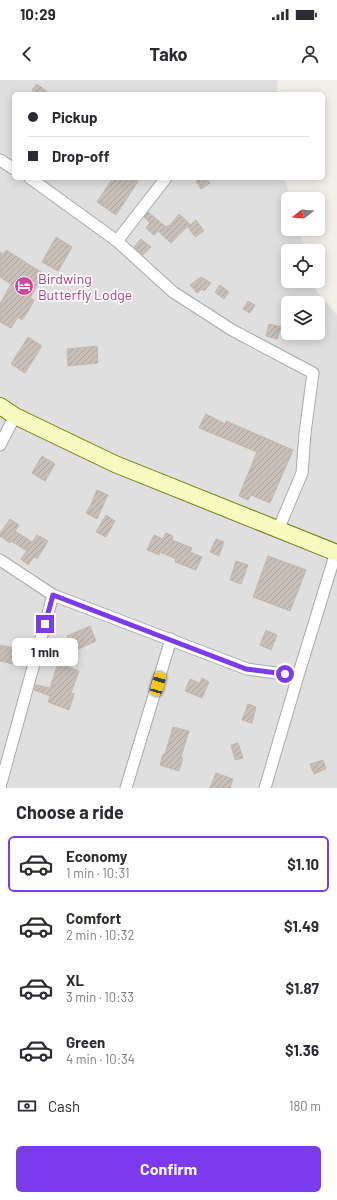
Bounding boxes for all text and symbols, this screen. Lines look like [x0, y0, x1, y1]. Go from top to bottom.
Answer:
text: 10:29 [20, 5, 56, 23]
icon: back [16, 43, 38, 65]
text: Tako [149, 43, 188, 65]
icon: person [299, 43, 321, 65]
text: Pickup [52, 108, 98, 126]
text: Drop-off [52, 147, 110, 165]
north arrow [281, 192, 325, 236]
map controls [281, 192, 325, 340]
button: locate [281, 244, 325, 288]
place label: Birdwing Butterfly Lodge [38, 270, 132, 303]
hotel icon: Birdwing Butterfly Lodge [13, 275, 35, 297]
button: layers [281, 296, 325, 340]
route end [36, 615, 54, 633]
callout: 1 min [12, 638, 78, 666]
text: 1 min [31, 644, 59, 660]
route start [276, 665, 294, 683]
car [149, 671, 167, 697]
text: Choose a ride [16, 801, 124, 823]
icon: car [18, 846, 54, 882]
text: Economy [66, 847, 127, 865]
text: $1.10 [287, 855, 319, 873]
text: 1 min · 10:31 [66, 865, 130, 881]
icon: car [18, 908, 54, 944]
text: Comfort [66, 909, 121, 927]
text: $1.49 [284, 917, 319, 935]
text: 2 min · 10:32 [66, 927, 135, 943]
icon: car [18, 970, 54, 1006]
text: XL [66, 971, 84, 989]
text: $1.87 [286, 979, 319, 997]
text: 3 min · 10:33 [66, 989, 134, 1005]
icon: car [18, 1032, 54, 1068]
text: Green [66, 1033, 105, 1051]
text: $1.36 [285, 1041, 319, 1059]
text: 4 min · 10:34 [66, 1051, 135, 1067]
icon: cash [16, 1095, 38, 1117]
text: Cash [48, 1097, 80, 1115]
text: 180 m [289, 1098, 321, 1114]
button: Confirm [16, 1146, 321, 1192]

